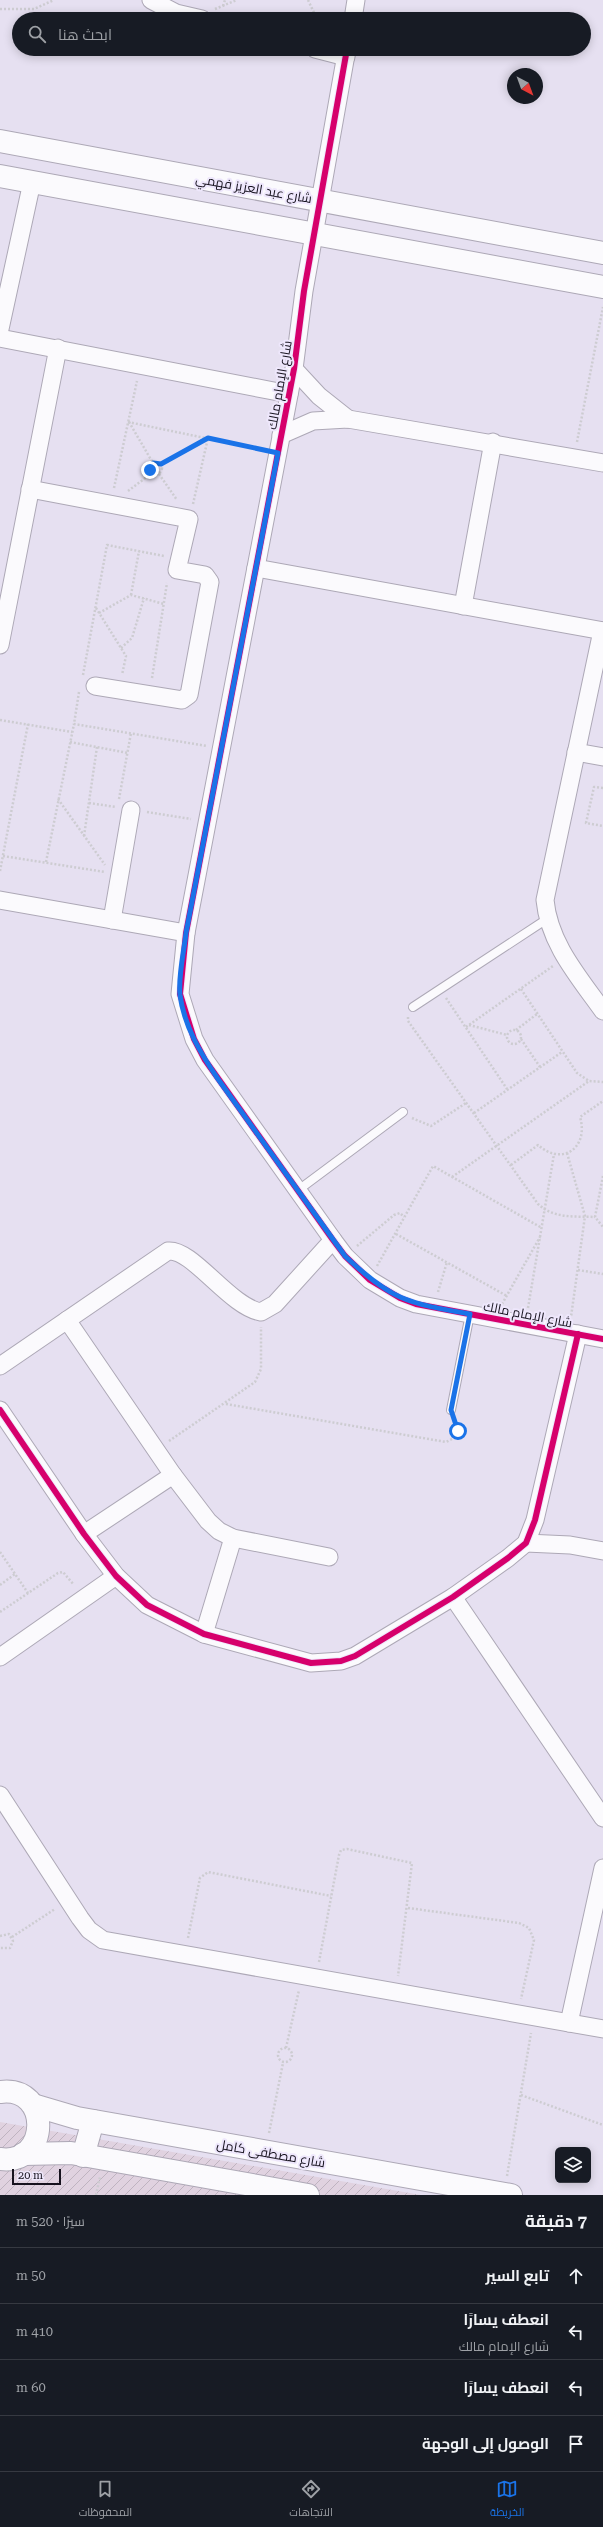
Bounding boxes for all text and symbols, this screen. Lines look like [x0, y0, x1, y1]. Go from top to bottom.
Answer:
search box [12, 12, 591, 56]
icon: search [26, 23, 48, 45]
text: ابحث هنا [58, 26, 112, 44]
north arrow [507, 68, 543, 104]
street label: شارع عبد العزيز فهمي [194, 171, 313, 209]
street label: شارع الإمام مالك [264, 339, 297, 431]
route end [141, 461, 159, 479]
street label: شارع الإمام مالك [482, 1299, 574, 1332]
route start [449, 1422, 467, 1440]
street label: شارع مصطفى كامل [215, 2137, 326, 2171]
map controls [555, 2147, 591, 2183]
button: layers [555, 2147, 591, 2183]
scale bar [12, 2167, 61, 2186]
text: 20 m [18, 2169, 43, 2182]
text: 7 دقيقة [525, 2211, 587, 2231]
text: سيرًا · 520 m [16, 2214, 85, 2229]
icon: ahead [565, 2265, 587, 2287]
text: تابع السير [486, 2267, 549, 2285]
text: 50 m [16, 2268, 46, 2283]
text: انعطف يسارًا [463, 2311, 549, 2329]
icon: left [565, 2321, 587, 2343]
text: 410 m [16, 2324, 53, 2339]
text: شارع الإمام مالك [459, 2339, 549, 2354]
icon: left [565, 2377, 587, 2399]
text: انعطف يسارًا [463, 2379, 549, 2397]
text: 60 m [16, 2380, 46, 2395]
icon: arrive [565, 2433, 587, 2455]
text: الوصول إلى الوجهة [422, 2435, 549, 2453]
tab: المحفوظات [79, 2478, 132, 2522]
tab: الاتجاهات [289, 2478, 333, 2522]
tab: الخريطة [490, 2478, 524, 2522]

